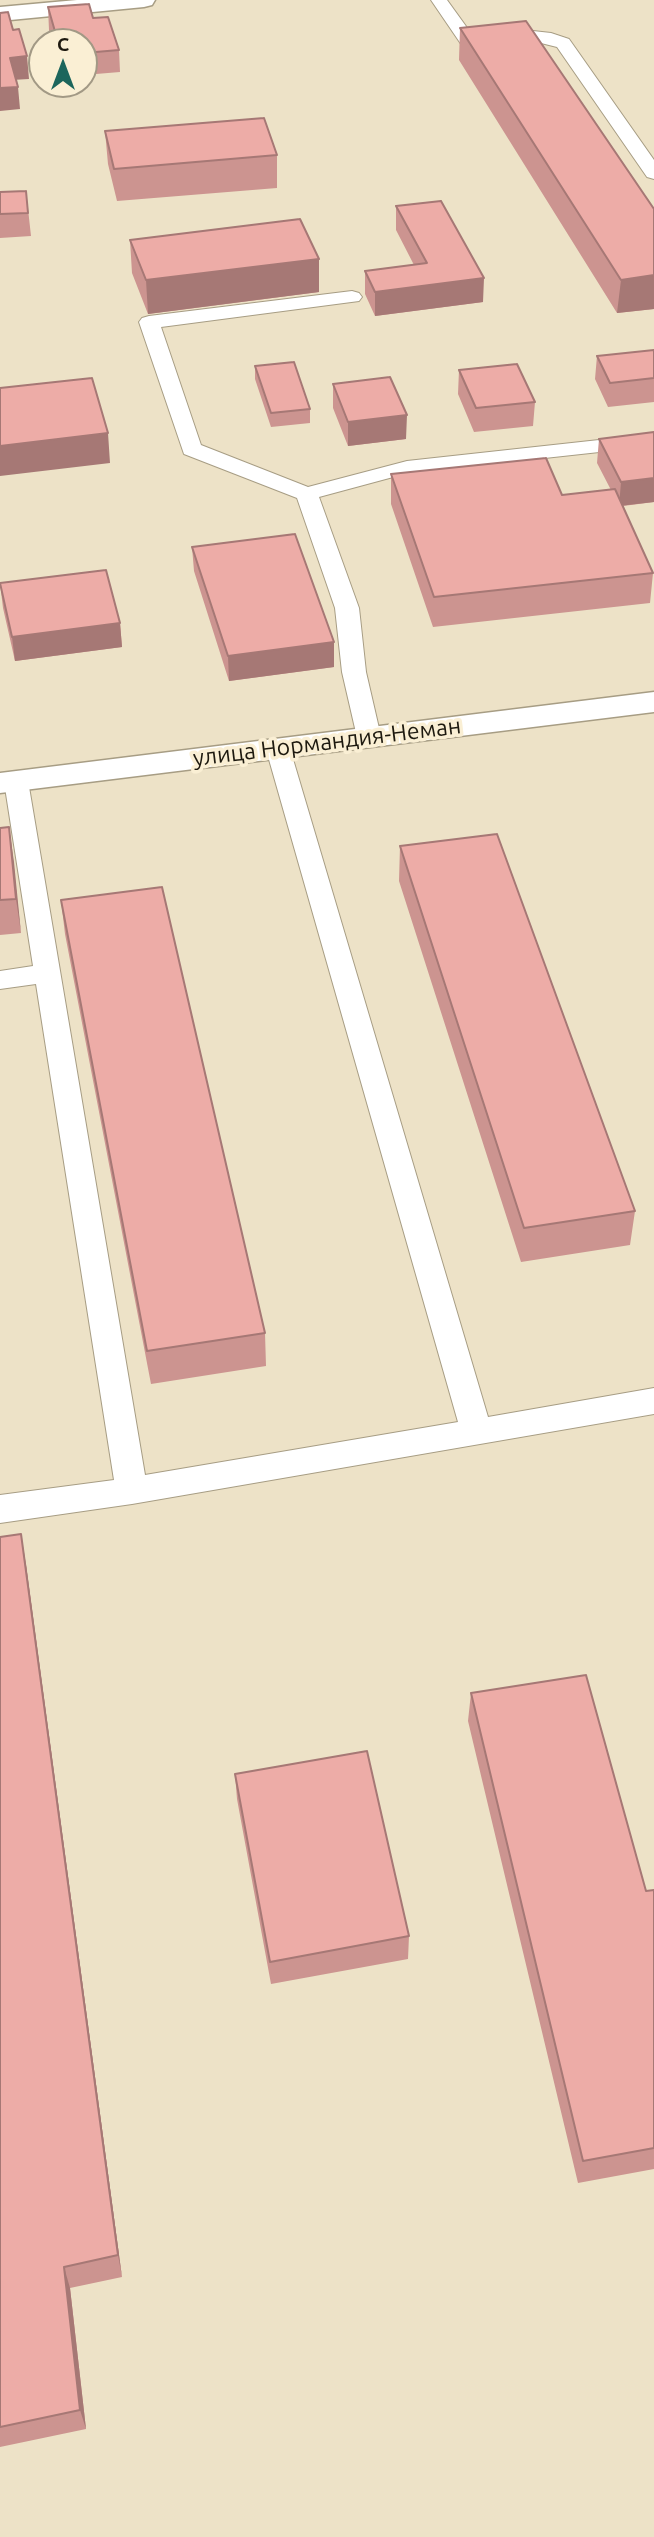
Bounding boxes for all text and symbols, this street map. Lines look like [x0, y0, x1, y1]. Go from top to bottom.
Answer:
north arrow [28, 28, 98, 98]
text: С [57, 33, 69, 55]
street label: улица Нормандия-Неман [191, 712, 463, 772]

